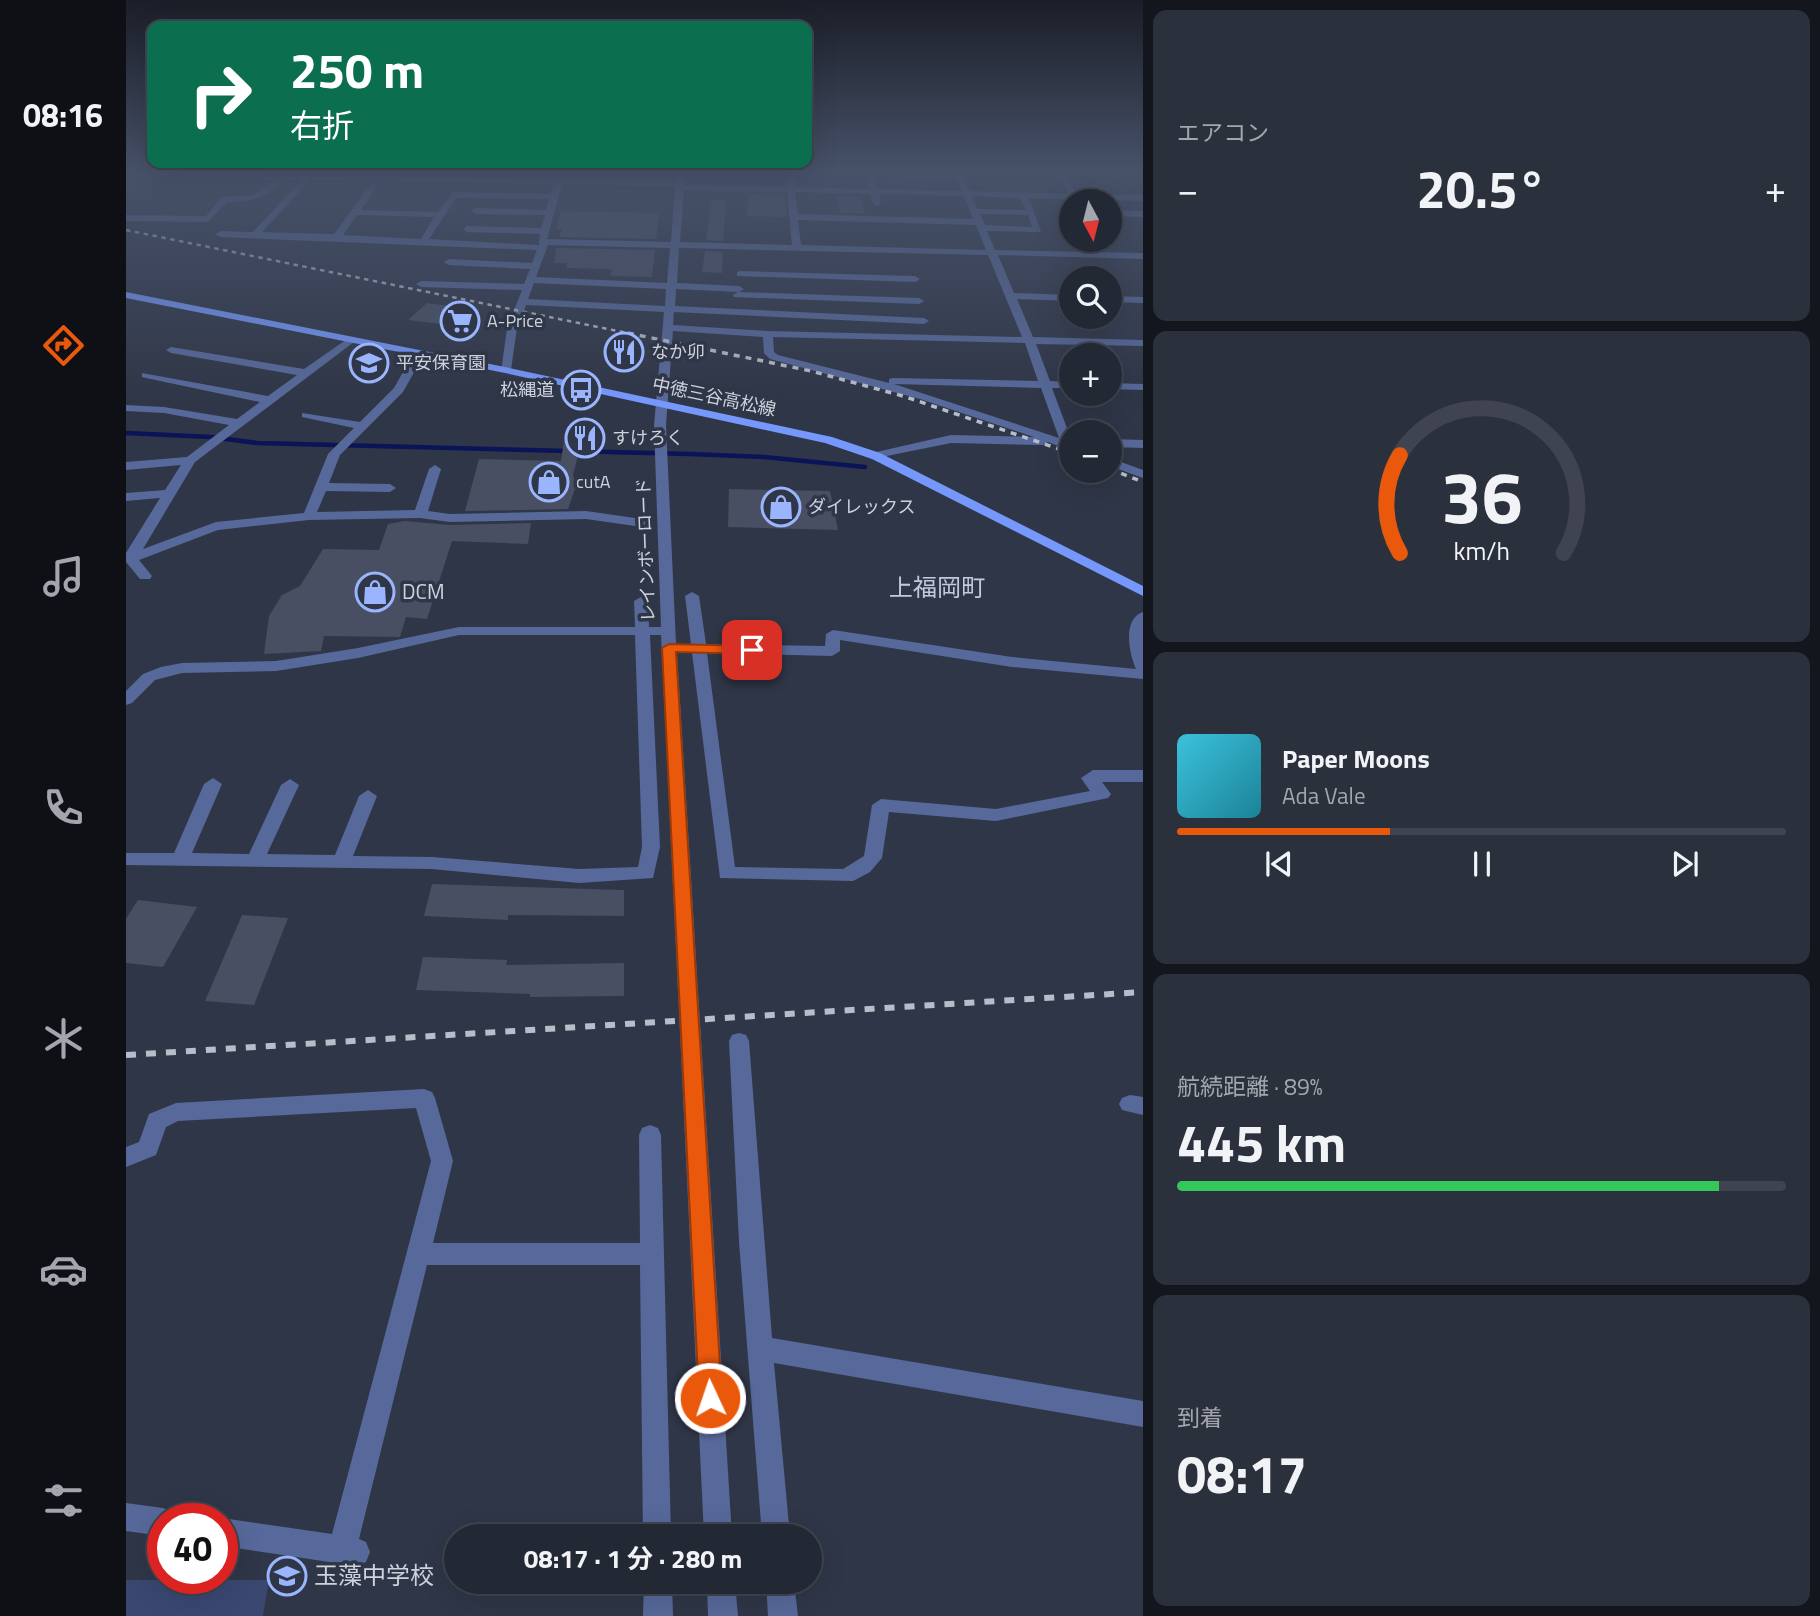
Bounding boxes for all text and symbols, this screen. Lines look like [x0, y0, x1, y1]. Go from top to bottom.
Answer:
text: 250 m [290, 32, 424, 107]
icon: right [175, 49, 266, 140]
text: 08:16 [23, 91, 103, 139]
text: 右折 [290, 101, 354, 149]
text: エアコン [1177, 115, 1269, 150]
text: 20.5° [1417, 149, 1546, 228]
text: − [1177, 160, 1198, 218]
text: + [1765, 160, 1786, 218]
north arrow [1059, 189, 1122, 252]
map controls [1059, 189, 1122, 483]
button: search [1059, 266, 1122, 329]
supermarket icon: A-Price [439, 300, 481, 342]
place label: A-Price [487, 307, 543, 334]
icon: directions [39, 321, 88, 370]
restaurant icon: なか卯 [603, 331, 645, 373]
place label: なか卯 [651, 338, 705, 365]
school or university icon: 平安保育園 [348, 342, 390, 384]
button: + [1059, 343, 1122, 406]
place label: 平安保育園 [396, 349, 486, 376]
bus stop icon: 松縄道 [560, 369, 602, 411]
street label: 中徳三谷高松線 [650, 370, 779, 423]
place label: 松縄道 [500, 376, 554, 403]
restaurant icon: すけろく [564, 417, 606, 459]
button: − [1059, 420, 1122, 483]
place label: すけろく [612, 424, 684, 451]
text: 36 [1441, 441, 1522, 551]
shop icon: cutA [528, 461, 570, 503]
place label: cutA [576, 468, 611, 495]
street label: レインボーロード [629, 478, 662, 622]
shop icon: ダイレックス [760, 486, 802, 528]
place label: ダイレックス [808, 493, 915, 520]
text: km/h [1453, 532, 1510, 570]
icon: music [39, 552, 88, 601]
district label: 上福岡町 [889, 569, 985, 605]
shop icon: DCM [354, 571, 396, 613]
place label: DCM [402, 575, 445, 607]
pin [722, 620, 782, 680]
icon: arrive [733, 631, 771, 669]
text: Paper Moons [1282, 739, 1430, 778]
text: Ada Vale [1282, 778, 1366, 813]
icon: phone [39, 783, 88, 832]
icon: previous [1260, 845, 1298, 883]
icon: pause [1463, 845, 1501, 883]
icon: next [1666, 845, 1704, 883]
icon: climate [39, 1014, 88, 1063]
text: 航続距離 · 89% [1177, 1069, 1323, 1104]
text: 445 km [1177, 1103, 1346, 1182]
icon: car [39, 1245, 88, 1294]
position arrow [673, 1361, 747, 1435]
text: 到着 [1177, 1400, 1223, 1435]
text: 08:17 [1177, 1434, 1307, 1513]
icon: filters [39, 1476, 88, 1525]
speed limit sign: 40 [147, 1503, 238, 1594]
text: 08:17 · 1 分 · 280 m [524, 1539, 742, 1578]
school or university icon: 玉藻中学校 [266, 1555, 308, 1597]
place label: 玉藻中学校 [314, 1557, 434, 1593]

